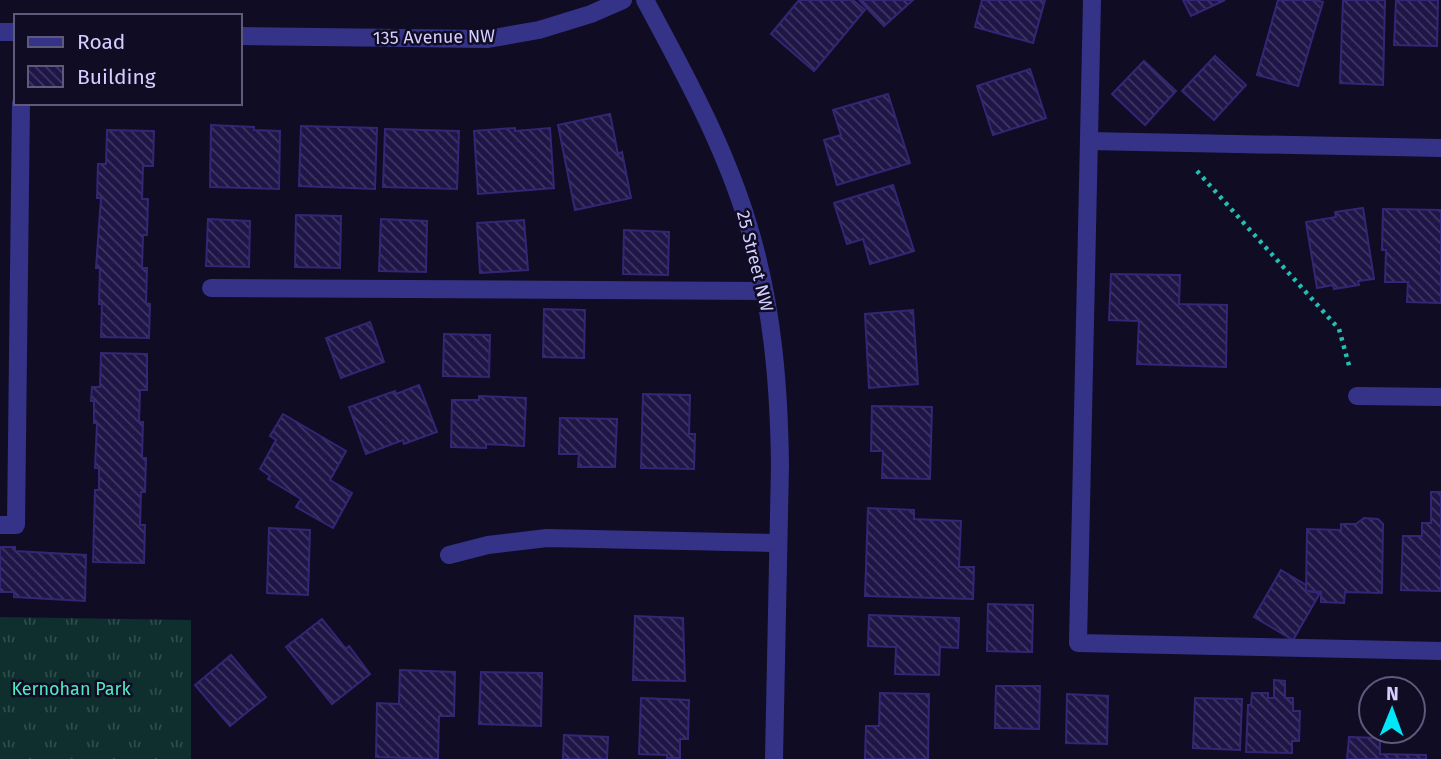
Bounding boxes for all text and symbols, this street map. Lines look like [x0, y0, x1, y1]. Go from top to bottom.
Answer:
legend [14, 14, 242, 105]
street label: 135 Avenue NW [373, 25, 495, 49]
text: Road [77, 29, 125, 55]
text: Building [77, 64, 156, 90]
street label: 25 Street NW [732, 208, 778, 314]
north arrow [1357, 675, 1427, 745]
park label: Kernohan Park [11, 678, 131, 700]
text: N [1386, 682, 1399, 705]

